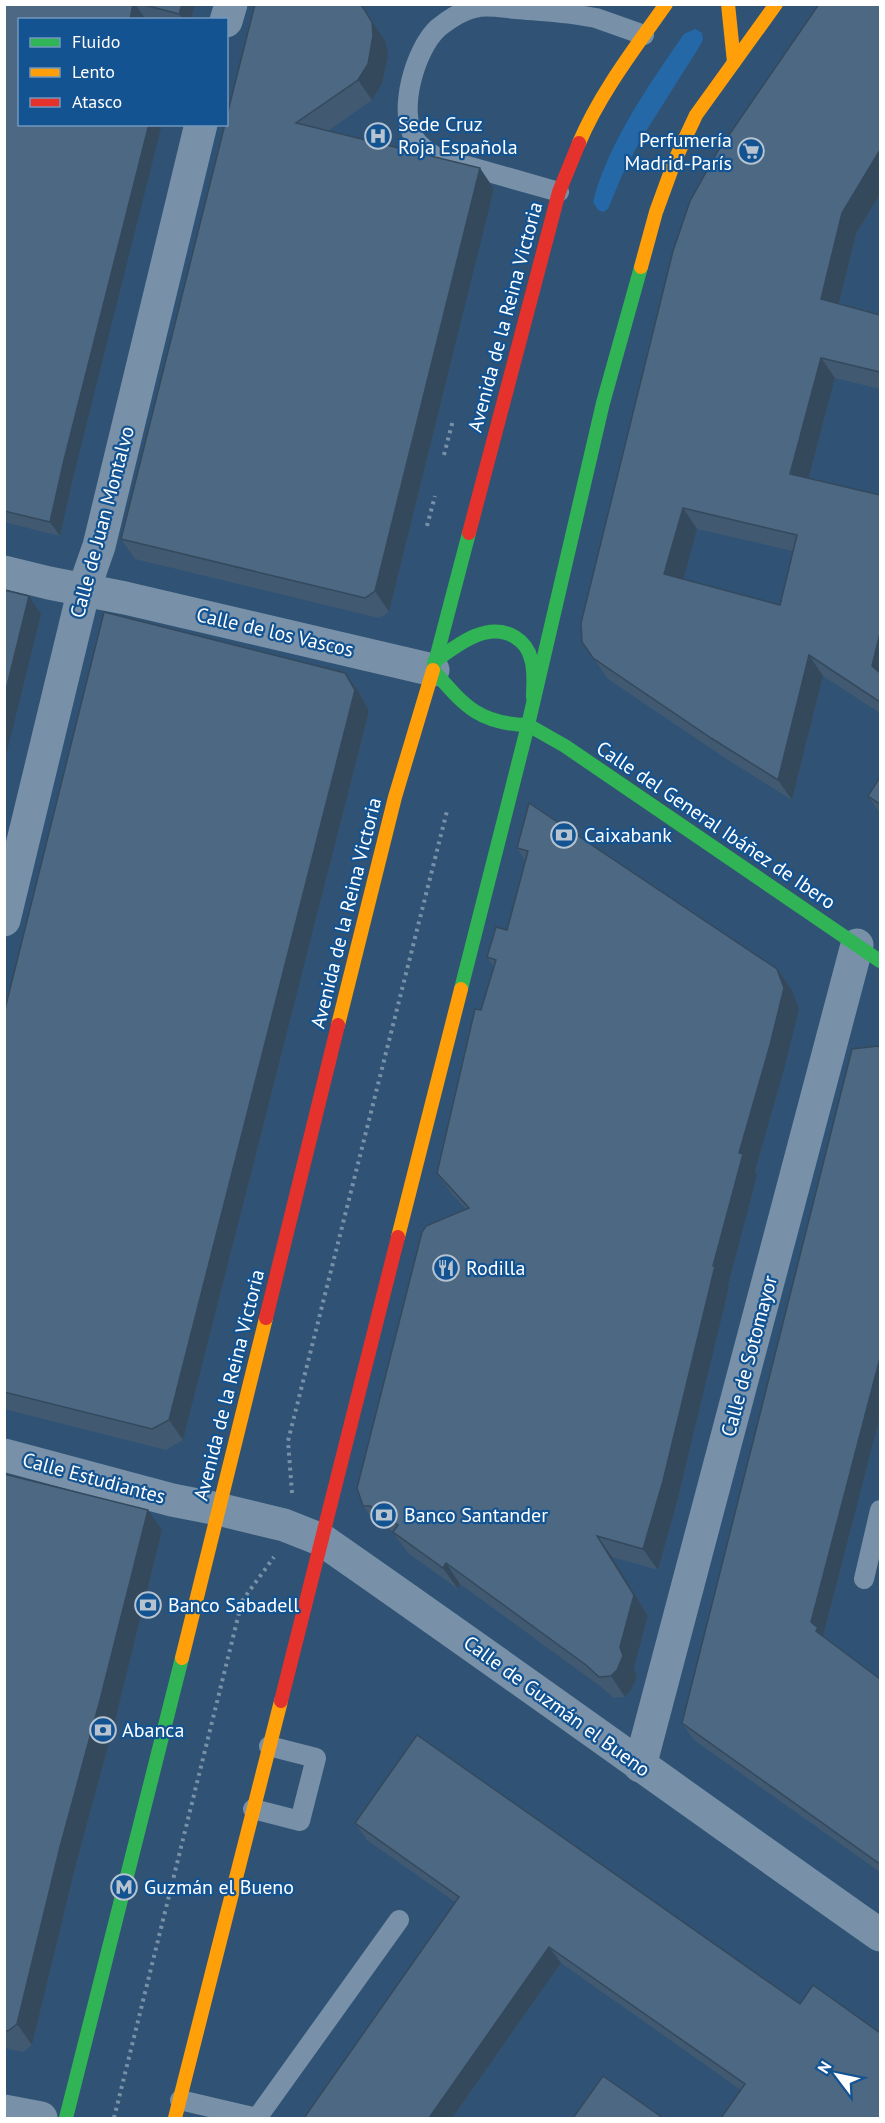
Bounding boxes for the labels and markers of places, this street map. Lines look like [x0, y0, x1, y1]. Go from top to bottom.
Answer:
place label: Sede Cruz Roja Española [398, 111, 518, 160]
hospital icon: Sede Cruz Roja Española [363, 121, 393, 151]
place label: Perfumería Madrid-París [624, 127, 732, 176]
supermarket icon: Perfumería Madrid-París [736, 136, 766, 166]
bank icon: Caixabank [549, 820, 579, 850]
place label: Caixabank [584, 822, 672, 848]
restaurant icon: Rodilla [431, 1253, 461, 1283]
place label: Rodilla [466, 1255, 525, 1281]
bank icon: Banco Santander [369, 1500, 399, 1530]
place label: Banco Santander [404, 1502, 548, 1528]
bank icon: Banco Sabadell [133, 1590, 163, 1620]
place label: Banco Sabadell [168, 1592, 299, 1618]
bank icon: Abanca [88, 1715, 118, 1745]
place label: Abanca [122, 1717, 184, 1743]
metro station icon: Guzmán el Bueno [109, 1872, 139, 1902]
place label: Guzmán el Bueno [144, 1874, 294, 1900]

